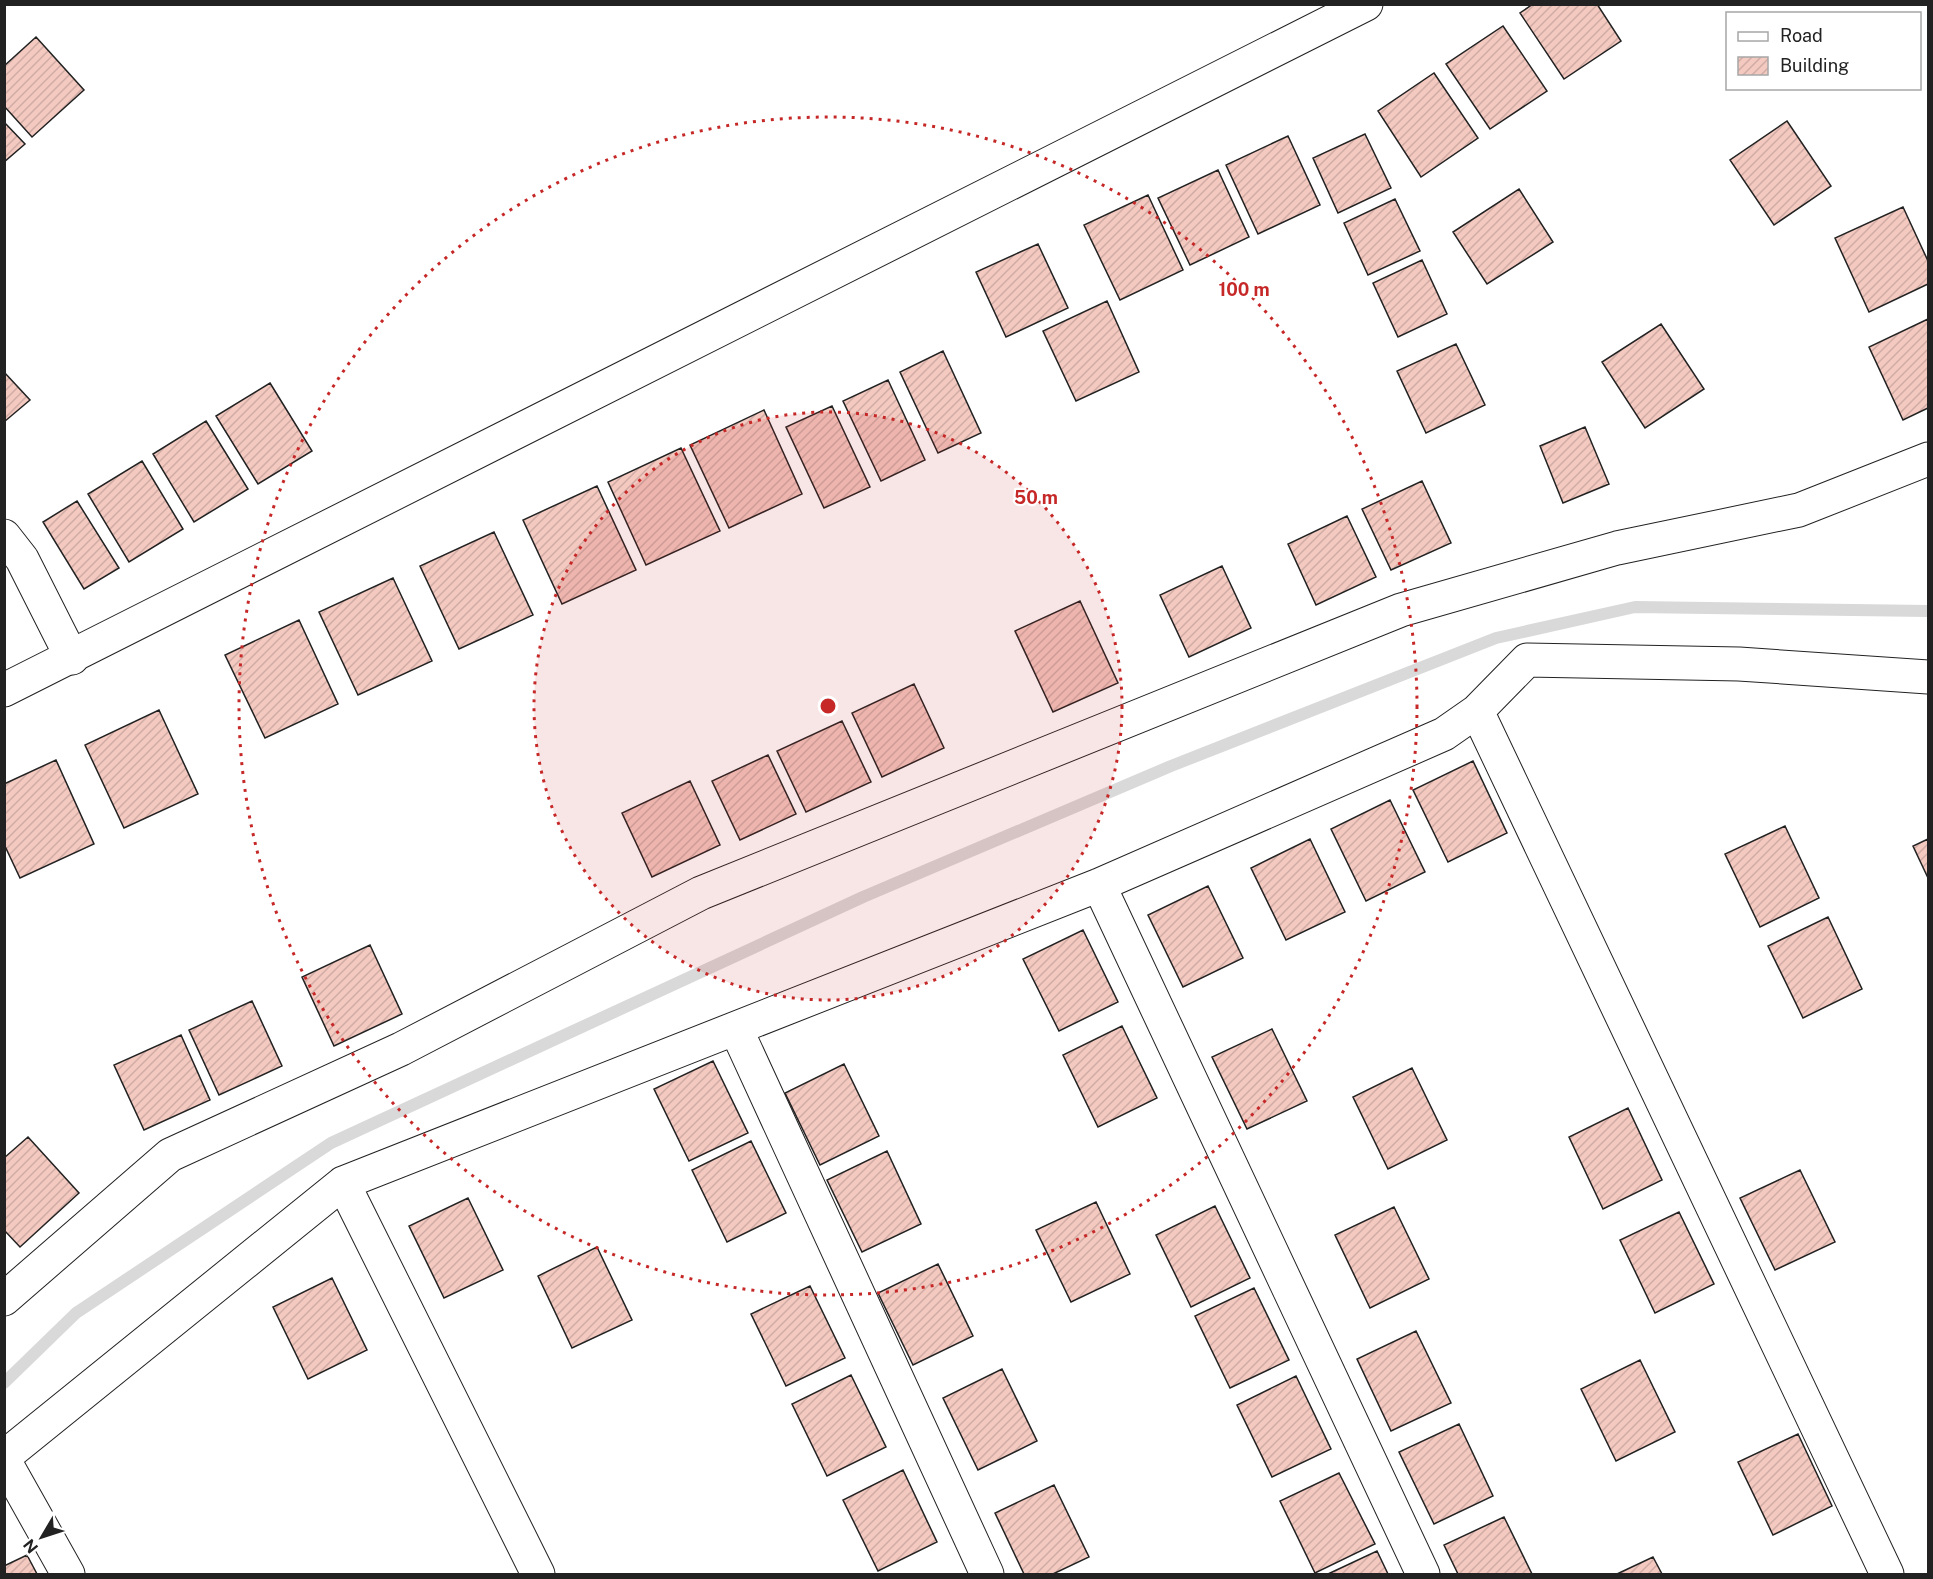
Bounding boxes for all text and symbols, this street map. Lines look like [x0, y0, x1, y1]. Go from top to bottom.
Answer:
legend [1726, 12, 1921, 90]
text: Road [1780, 25, 1823, 46]
text: Building [1780, 55, 1849, 76]
text: 100 m [1218, 279, 1270, 300]
text: 50 m [1014, 487, 1058, 508]
centre of rings [818, 696, 838, 716]
north arrow [12, 1507, 72, 1567]
text: N [19, 1535, 42, 1557]

